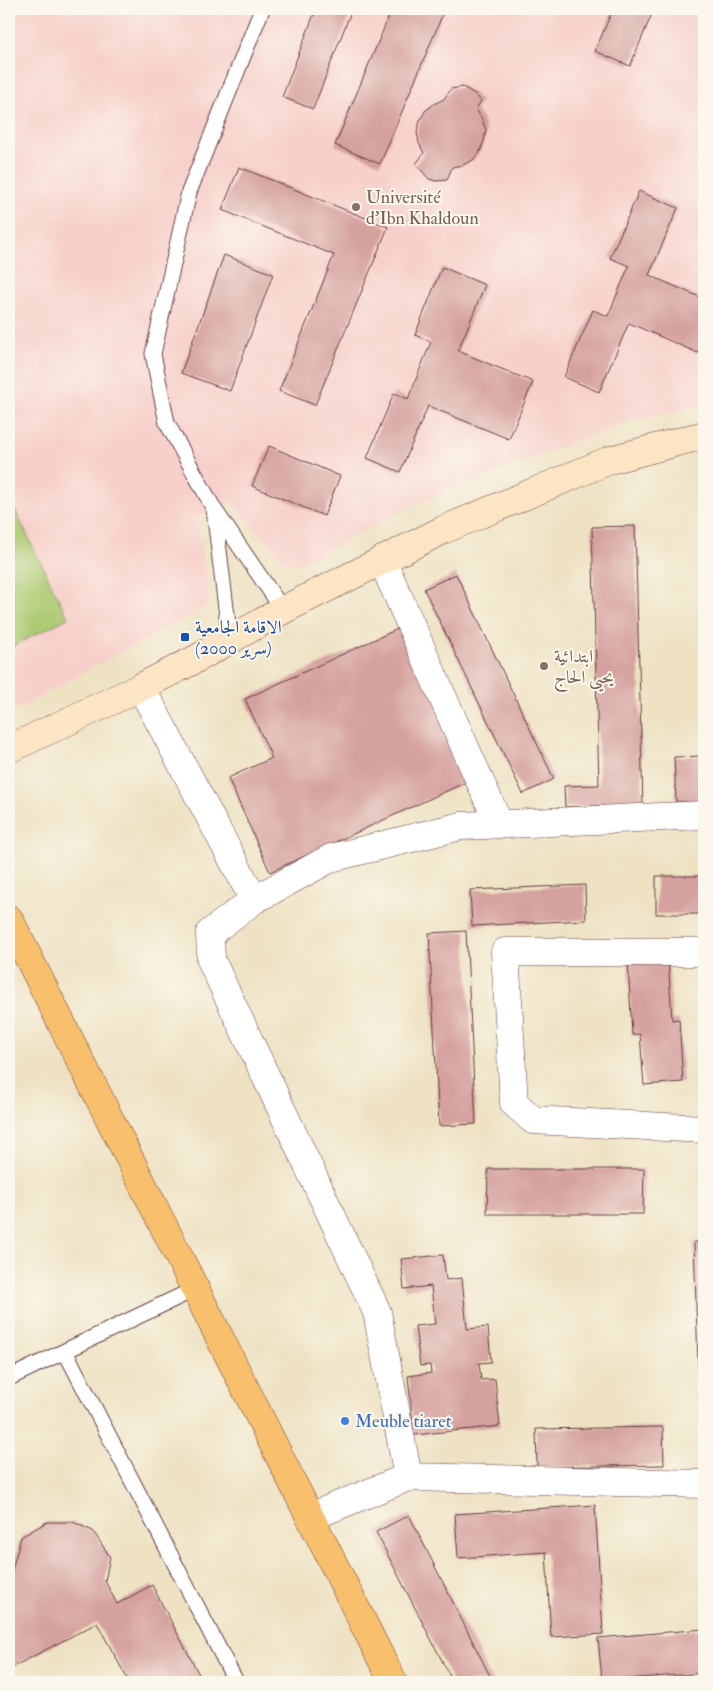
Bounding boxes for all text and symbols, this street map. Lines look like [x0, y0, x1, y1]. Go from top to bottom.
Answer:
place label: Université d'Ibn Khaldoun [366, 186, 479, 230]
marker: Université d'Ibn Khaldoun [350, 201, 362, 213]
place label: الاقامة الجامعية (2000 سرير) [195, 616, 282, 660]
marker: الاقامة الجامعية (2000 سرير) [179, 631, 191, 643]
place label: ابتدائية يحيى الحاج [554, 645, 614, 693]
marker: ابتدائية يحيى الحاج [538, 660, 550, 672]
place label: Meuble tiaret [355, 1410, 452, 1433]
marker: Meuble tiaret [339, 1415, 351, 1427]

